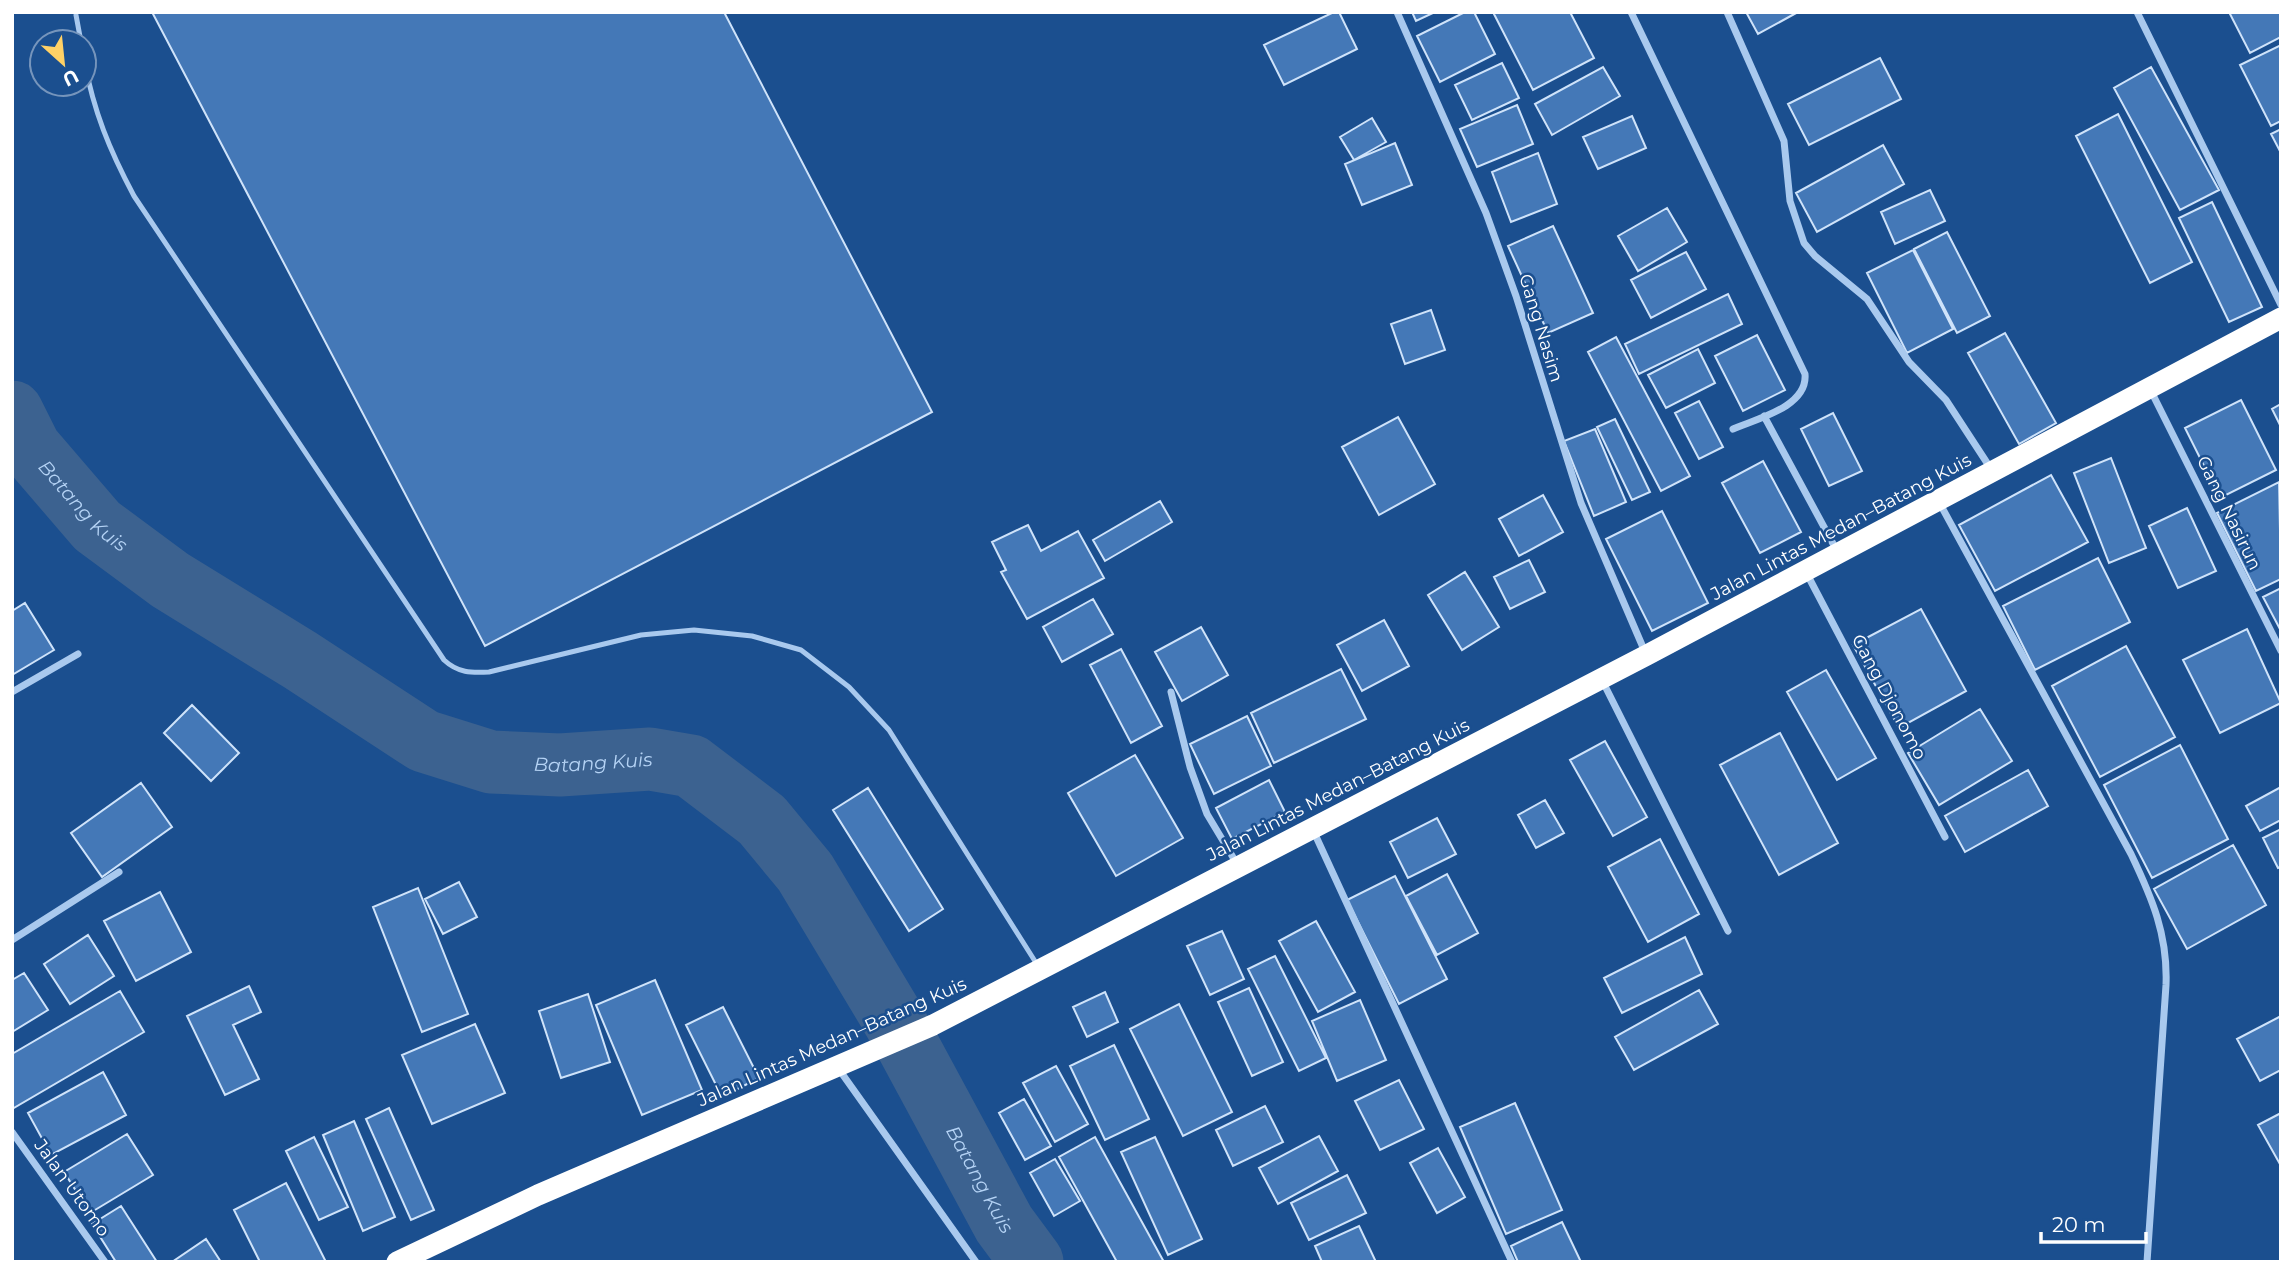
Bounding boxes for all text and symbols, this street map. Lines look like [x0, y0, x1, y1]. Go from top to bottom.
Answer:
north arrow [28, 28, 98, 98]
text: U [59, 64, 82, 91]
street label: Gang Nasim [1514, 271, 1568, 385]
street label: Jalan Lintas Medan–Batang Kuis [1706, 449, 1975, 606]
street label: Gang Nasirun [2192, 452, 2266, 574]
water label: Batang Kuis [34, 455, 132, 556]
street label: Gang Djonomo [1847, 631, 1931, 763]
street label: Jalan Lintas Medan–Batang Kuis [1202, 714, 1473, 867]
water label: Batang Kuis [533, 747, 653, 777]
street label: Jalan Lintas Medan–Batang Kuis [693, 973, 970, 1112]
water label: Batang Kuis [942, 1122, 1018, 1238]
street label: Jalan Utomo [29, 1134, 115, 1241]
scale bar [2041, 1200, 2146, 1244]
text: 20 m [2052, 1212, 2106, 1237]

